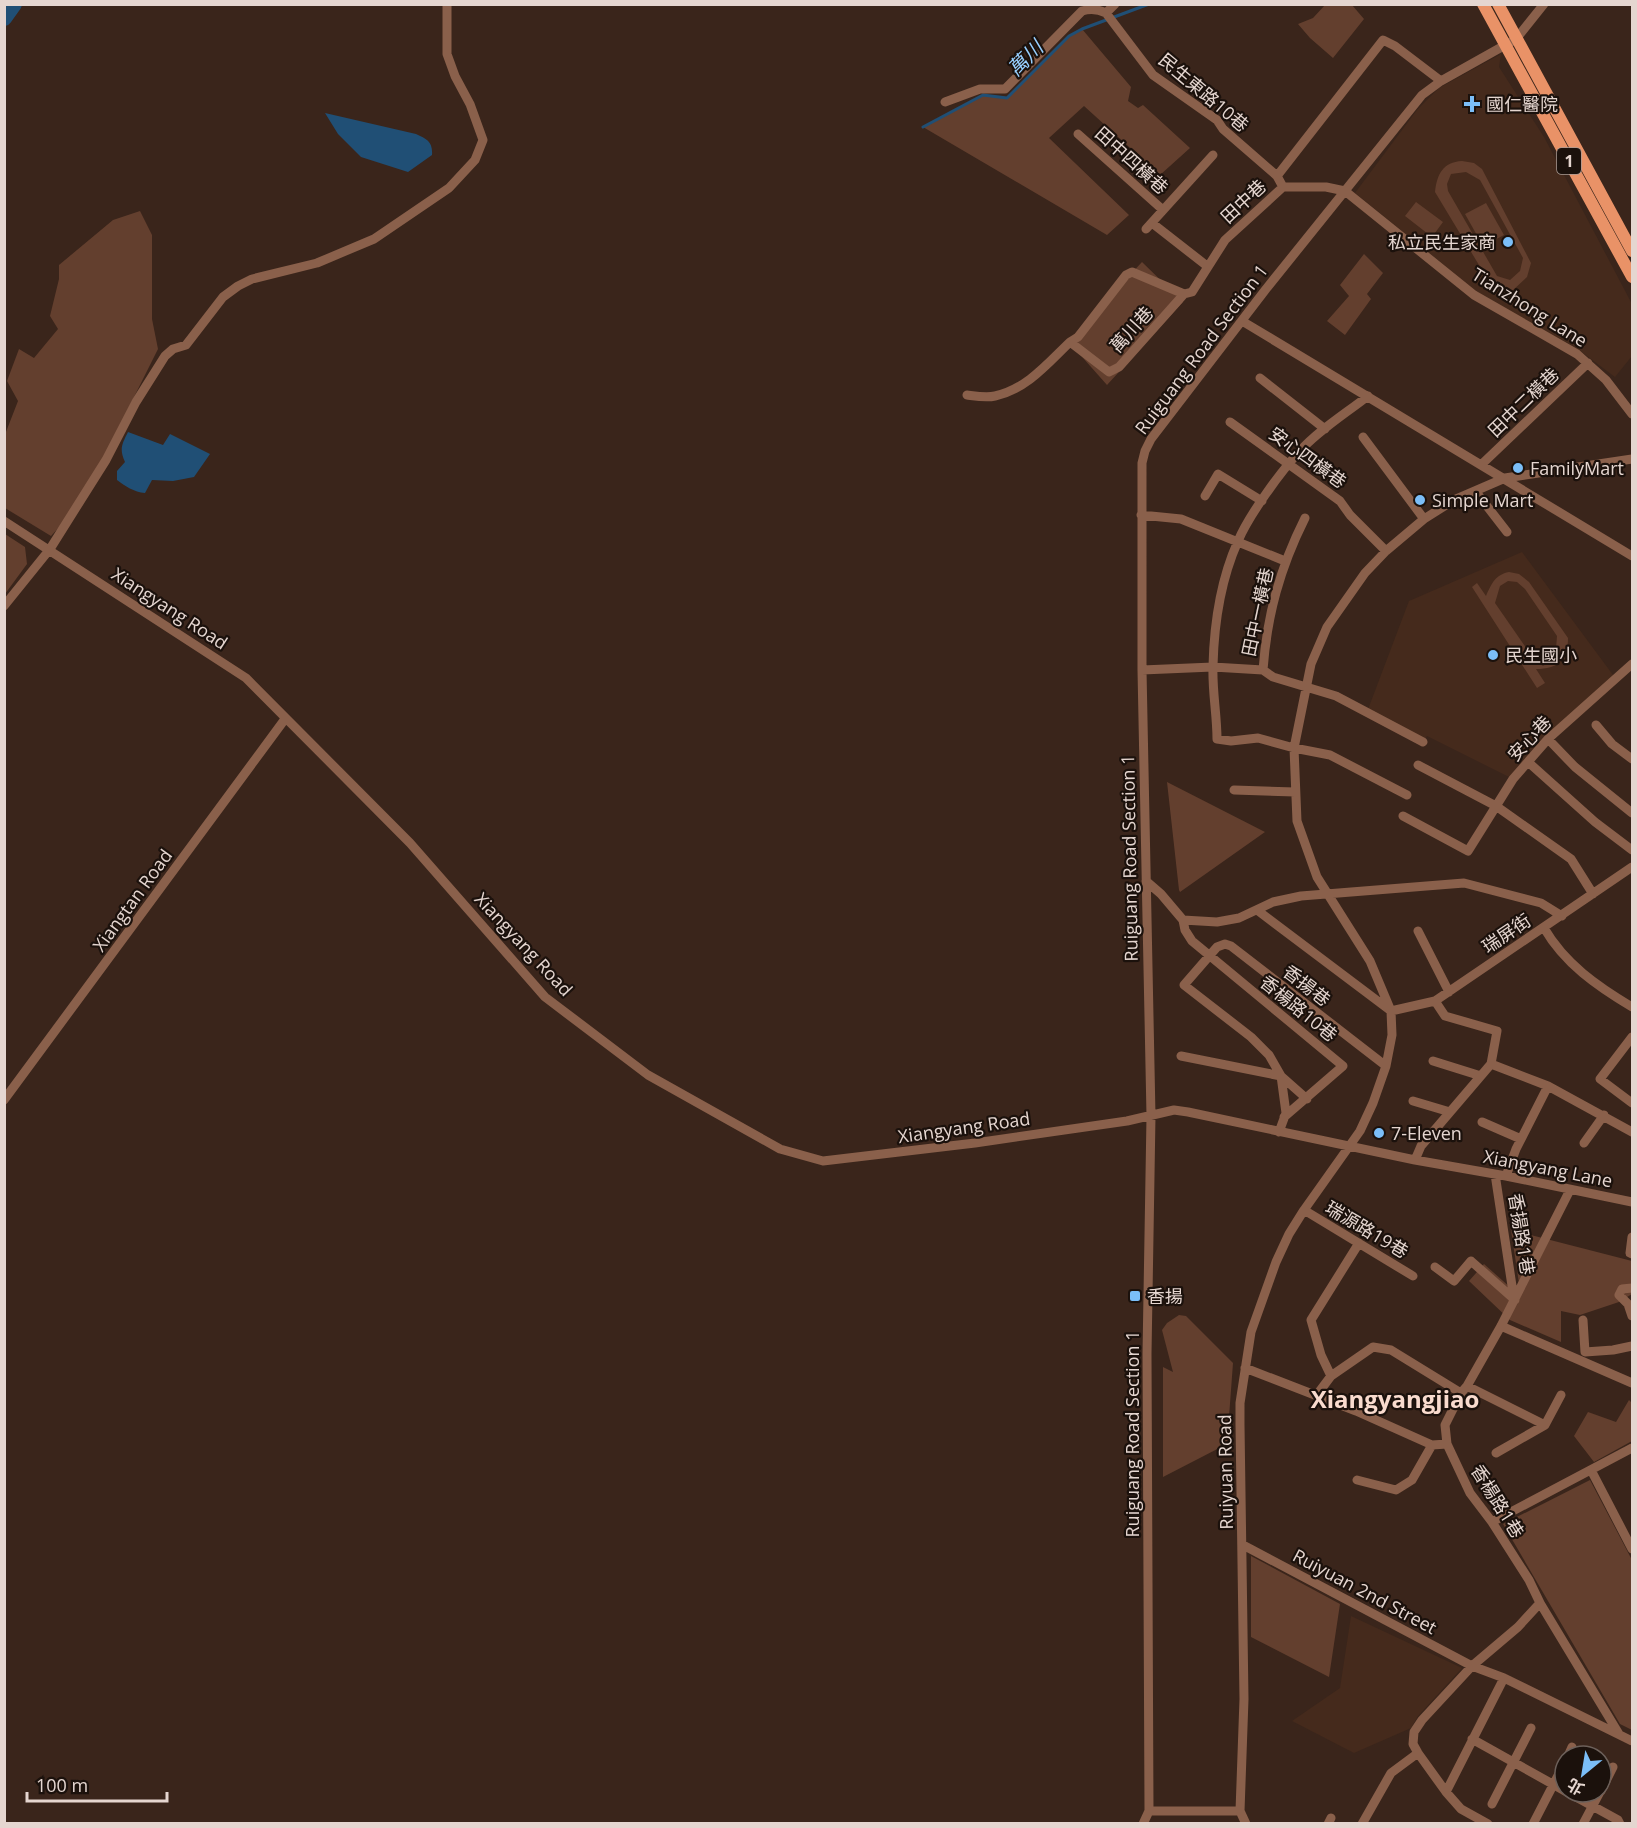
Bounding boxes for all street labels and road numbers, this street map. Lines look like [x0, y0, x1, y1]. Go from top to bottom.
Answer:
street label: 民生東路10巷 [1154, 47, 1254, 137]
street label: 田中四橫巷 [1091, 121, 1173, 199]
road number: 1 [1557, 148, 1581, 174]
street label: 田中巷 [1215, 174, 1271, 228]
street label: Ruiguang Road Section 1 [1129, 259, 1273, 439]
street label: Tianzhong Lane [1468, 262, 1592, 352]
street label: 萬川巷 [1104, 301, 1158, 357]
street label: 田中二橫巷 [1482, 362, 1564, 442]
street label: 安心四橫巷 [1265, 421, 1351, 493]
street label: Xiangyang Road [108, 562, 232, 654]
street label: 田中一橫巷 [1236, 565, 1278, 659]
street label: 安心巷 [1502, 710, 1556, 766]
street label: Ruiguang Road Section 1 [1115, 754, 1143, 962]
street label: Xiangtan Road [87, 844, 177, 956]
street label: Xiangyang Road [470, 887, 578, 1001]
street label: 瑞屏街 [1477, 908, 1535, 958]
street label: 香揚巷 [1278, 959, 1336, 1011]
street label: 香楊路10巷 [1255, 970, 1343, 1046]
street label: Xiangyang Road [896, 1106, 1032, 1148]
street label: Xiangyang Lane [1482, 1144, 1614, 1192]
street label: 香揚路1巷 [1504, 1191, 1540, 1277]
street label: 瑞源路19巷 [1321, 1195, 1413, 1263]
street label: Ruiguang Road Section 1 [1120, 1330, 1144, 1538]
street label: Ruiyuan Road [1212, 1414, 1238, 1530]
street label: 香楊路1巷 [1466, 1460, 1530, 1542]
street label: Ruiyuan 2nd Street [1289, 1543, 1441, 1639]

